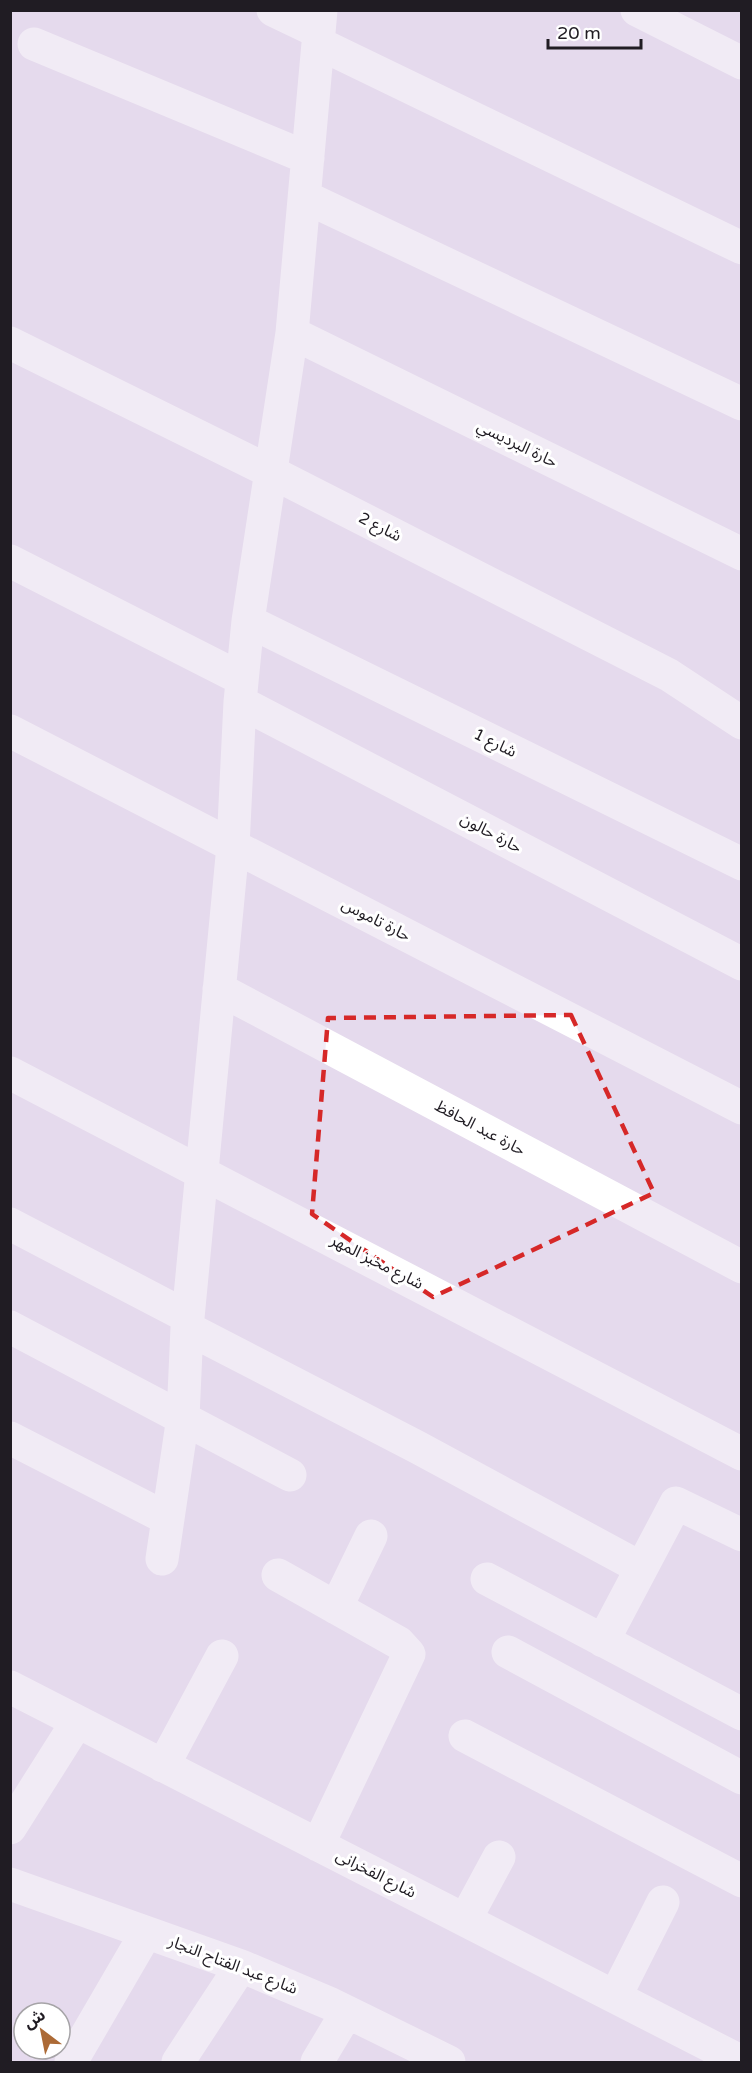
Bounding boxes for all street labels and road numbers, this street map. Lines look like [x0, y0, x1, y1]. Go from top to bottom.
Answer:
street label: حارة البرديسي [473, 416, 561, 474]
street label: شارع 2 [354, 508, 405, 548]
street label: شارع 1 [469, 724, 520, 764]
street label: حارة حالون [457, 809, 525, 857]
street label: حارة تاموس [338, 894, 414, 946]
street label: حارة عبد الحافظ [431, 1096, 529, 1160]
street label: شارع مخبز المهر [325, 1230, 427, 1296]
street label: شارع الفخرانى [332, 1845, 419, 1904]
street label: شارع عبد الفتاح النجار [164, 1931, 300, 2001]

